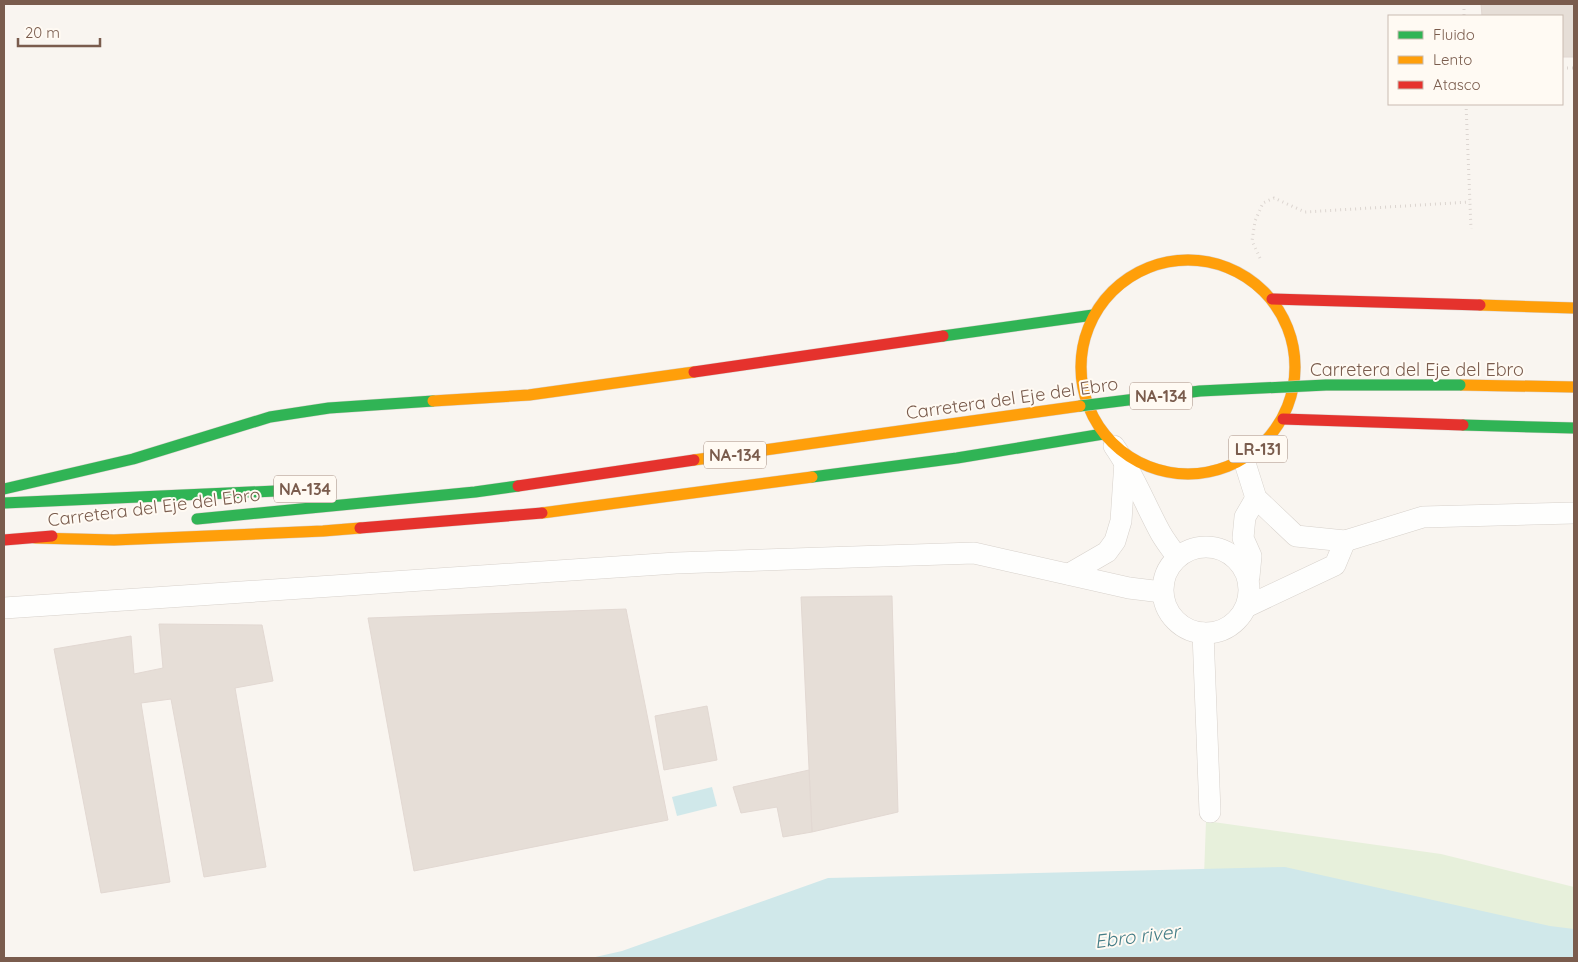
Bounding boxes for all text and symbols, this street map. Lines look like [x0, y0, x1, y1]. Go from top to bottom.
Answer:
scale bar [18, 15, 100, 47]
legend [1388, 15, 1563, 105]
text: 20 m [25, 23, 60, 42]
text: Fluido [1433, 25, 1475, 44]
text: Lento [1433, 50, 1472, 69]
text: Atasco [1433, 75, 1481, 94]
street label: Carretera del Eje del Ebro [1310, 358, 1524, 381]
street label: Carretera del Eje del Ebro [904, 372, 1120, 424]
road number: NA-134 [1130, 382, 1192, 410]
road number: LR-131 [1229, 436, 1287, 462]
road number: NA-134 [704, 442, 766, 468]
road number: NA-134 [274, 476, 336, 502]
street label: Carretera del Eje del Ebro [46, 483, 262, 531]
water label: Ebro river [1093, 919, 1183, 953]

